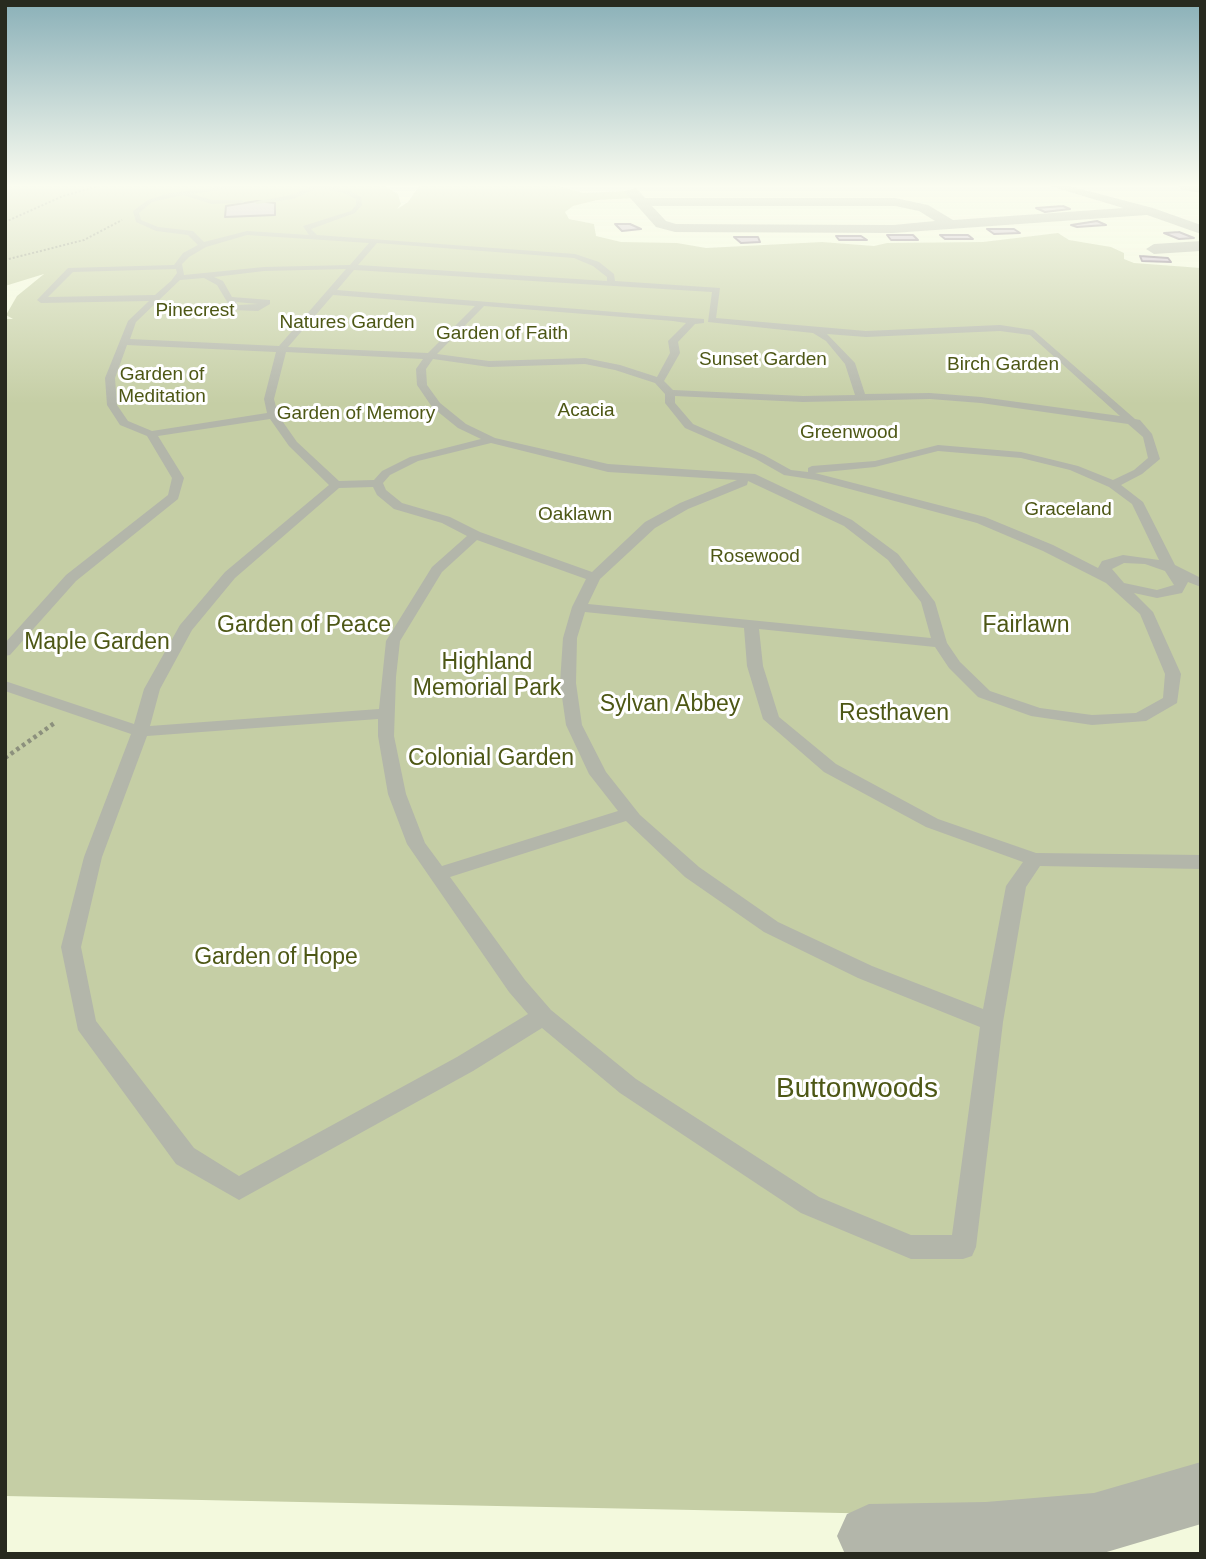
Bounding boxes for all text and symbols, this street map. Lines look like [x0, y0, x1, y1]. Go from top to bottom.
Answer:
park label: Pinecrest [155, 300, 235, 322]
park label: Natures Garden [279, 312, 415, 334]
park label: Garden of Faith [436, 323, 568, 345]
park label: Sunset Garden [699, 349, 827, 371]
park label: Birch Garden [947, 354, 1059, 376]
park label: Garden of Meditation [118, 364, 206, 408]
park label: Acacia [557, 400, 615, 422]
park label: Garden of Memory [277, 403, 435, 425]
park label: Greenwood [800, 422, 898, 444]
park label: Graceland [1024, 499, 1112, 521]
park label: Oaklawn [538, 504, 612, 526]
park label: Rosewood [710, 546, 800, 568]
park label: Garden of Peace [217, 612, 391, 640]
park label: Fairlawn [983, 612, 1069, 640]
park label: Maple Garden [24, 629, 170, 657]
park label: Highland Memorial Park [413, 649, 561, 703]
park label: Sylvan Abbey [600, 691, 740, 719]
park label: Resthaven [839, 700, 949, 728]
park label: Colonial Garden [408, 745, 574, 773]
park label: Garden of Hope [194, 944, 358, 972]
park label: Buttonwoods [776, 1072, 938, 1106]

